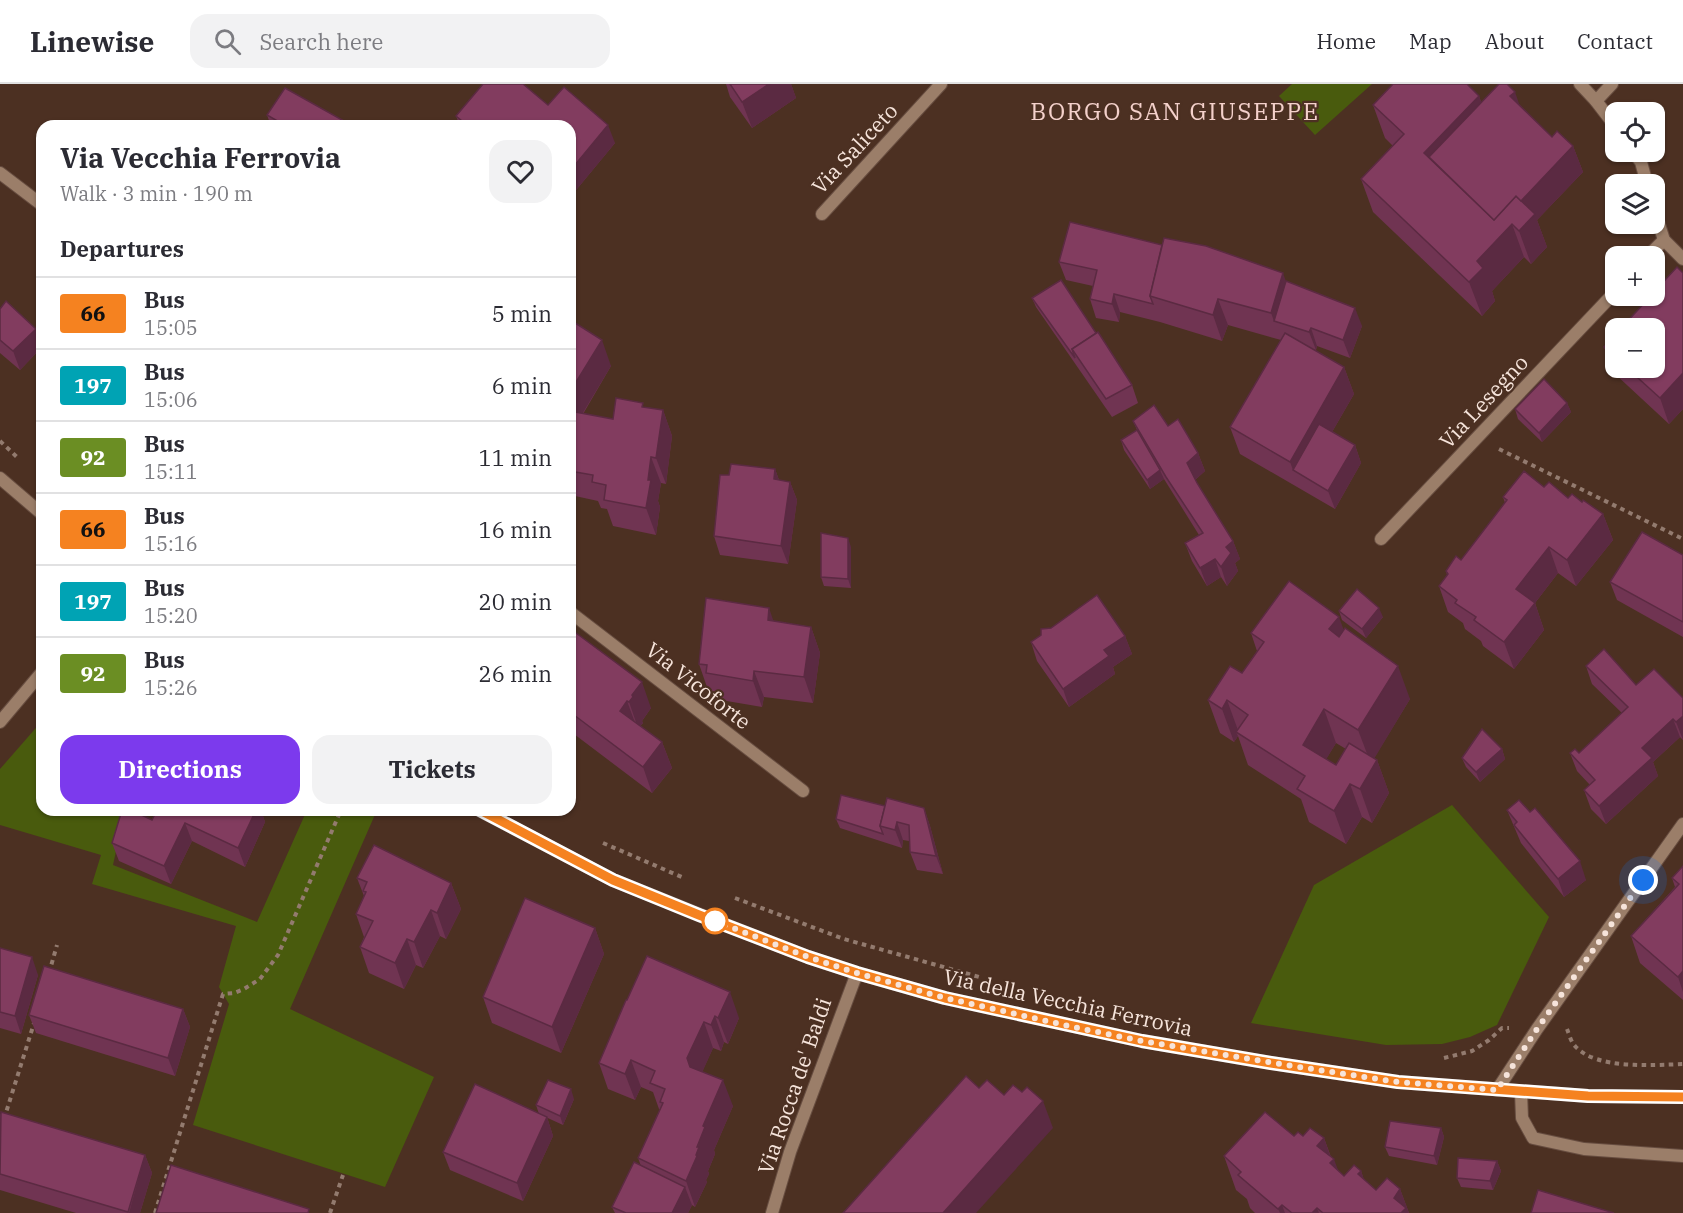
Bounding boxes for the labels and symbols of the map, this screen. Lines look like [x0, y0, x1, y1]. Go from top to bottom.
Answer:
district label: BORGO SAN GIUSEPPE [1030, 95, 1320, 127]
street label: Via Saliceto [805, 97, 904, 200]
street label: Via Lesegno [1433, 348, 1534, 454]
street label: Via Vicoforte [640, 635, 757, 735]
your location [1628, 865, 1658, 895]
unlabelled marker [702, 908, 728, 934]
street label: Via della Vecchia Ferrovia [941, 962, 1195, 1042]
street label: Via Rocca de' Baldi [751, 994, 837, 1178]

